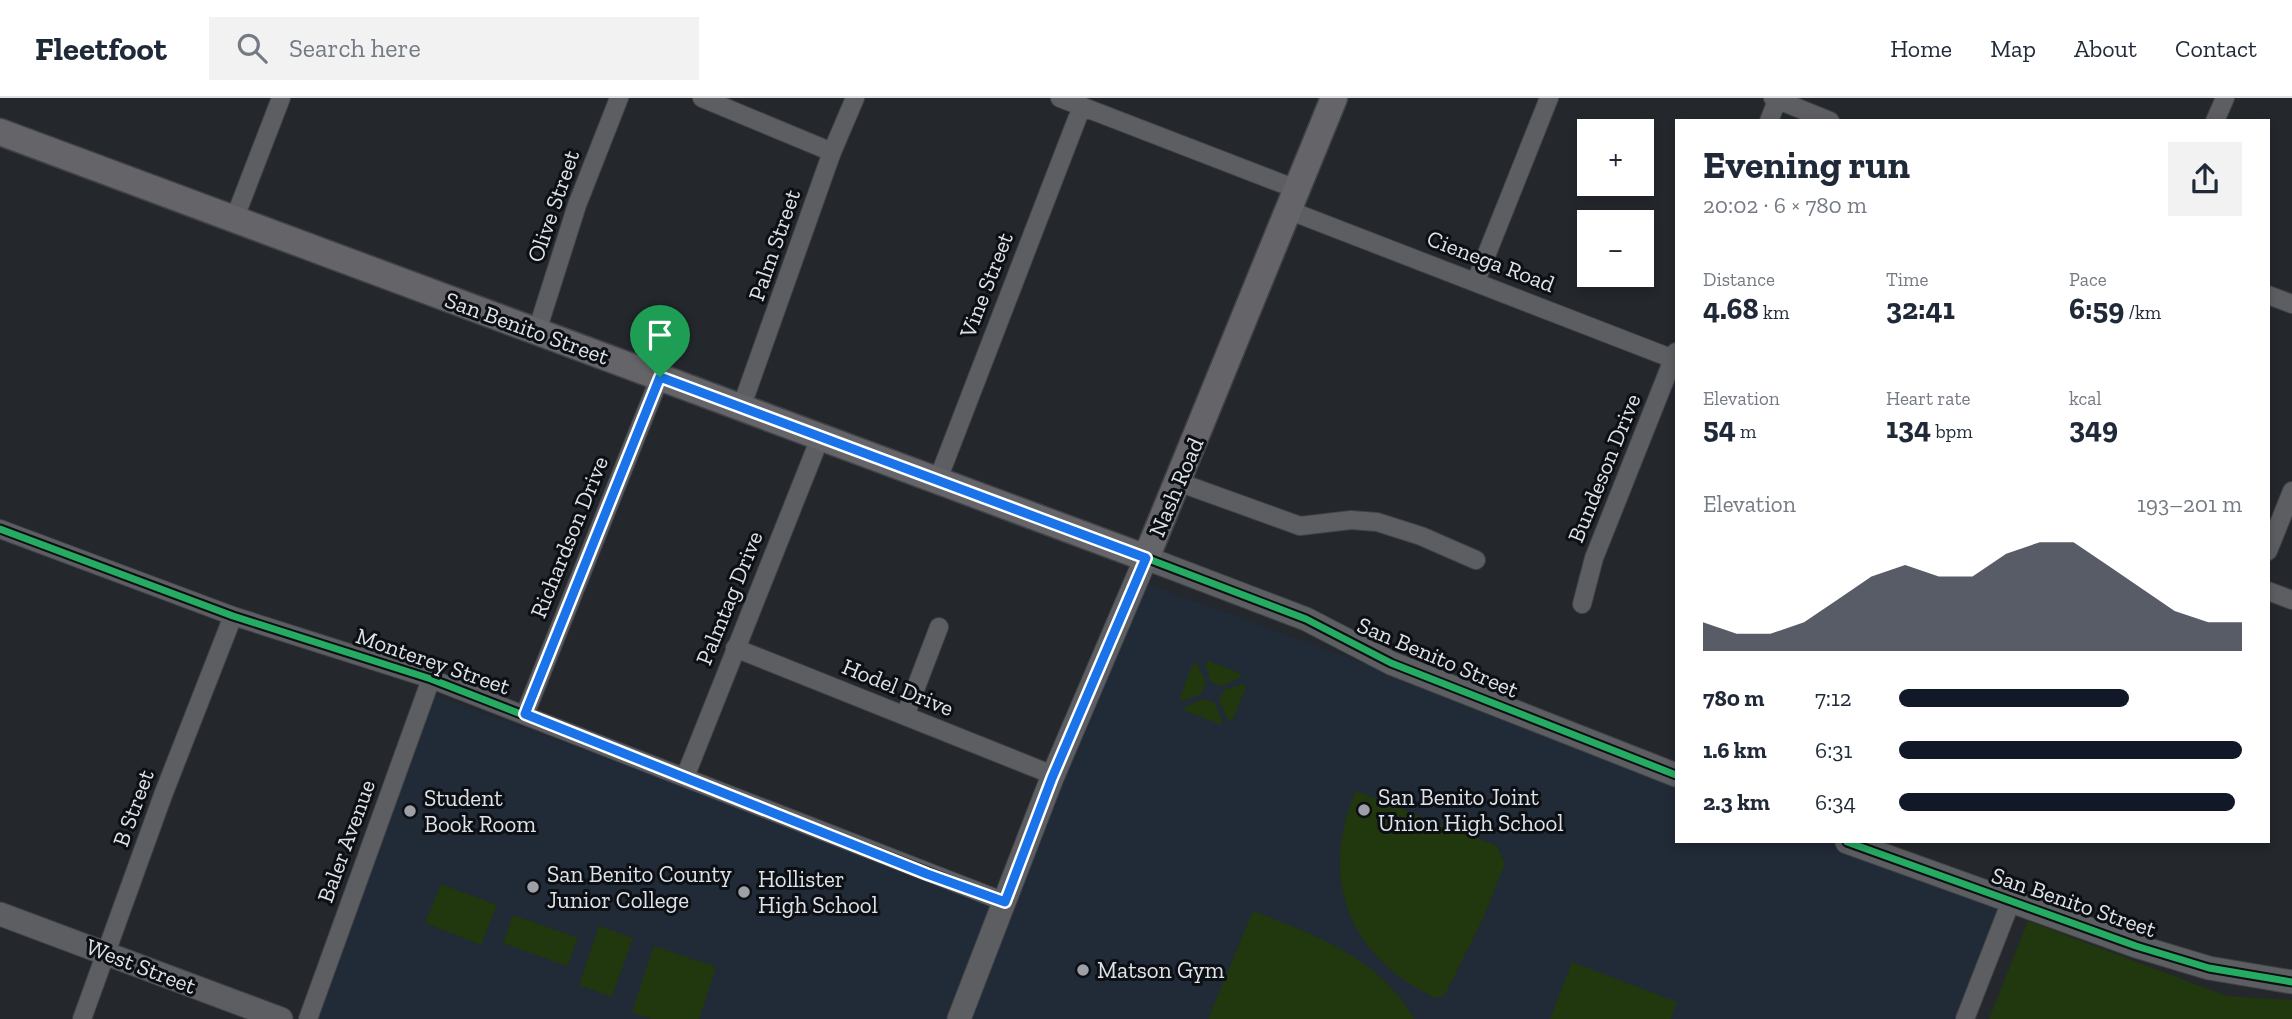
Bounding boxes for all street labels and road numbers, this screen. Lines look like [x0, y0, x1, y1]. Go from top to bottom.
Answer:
street label: Olive Street [521, 146, 585, 266]
street label: Palm Street [742, 185, 806, 304]
street label: Cienega Road [1423, 224, 1559, 298]
street label: Vine Street [953, 228, 1019, 343]
street label: San Benito Street [441, 285, 613, 371]
street label: Bundeson Drive [1561, 390, 1647, 546]
street label: Nash Road [1143, 433, 1210, 541]
street label: Richardson Drive [524, 452, 614, 622]
street label: Palmtag Drive [689, 527, 769, 669]
street label: San Benito Street [1353, 610, 1523, 704]
street label: Monterey Street [352, 622, 514, 701]
street label: Hodel Drive [838, 652, 958, 722]
street label: B Street [106, 765, 160, 850]
street label: Baler Avenue [311, 776, 381, 906]
street label: San Benito Street [1988, 861, 2160, 943]
street label: West Street [82, 932, 200, 1000]

